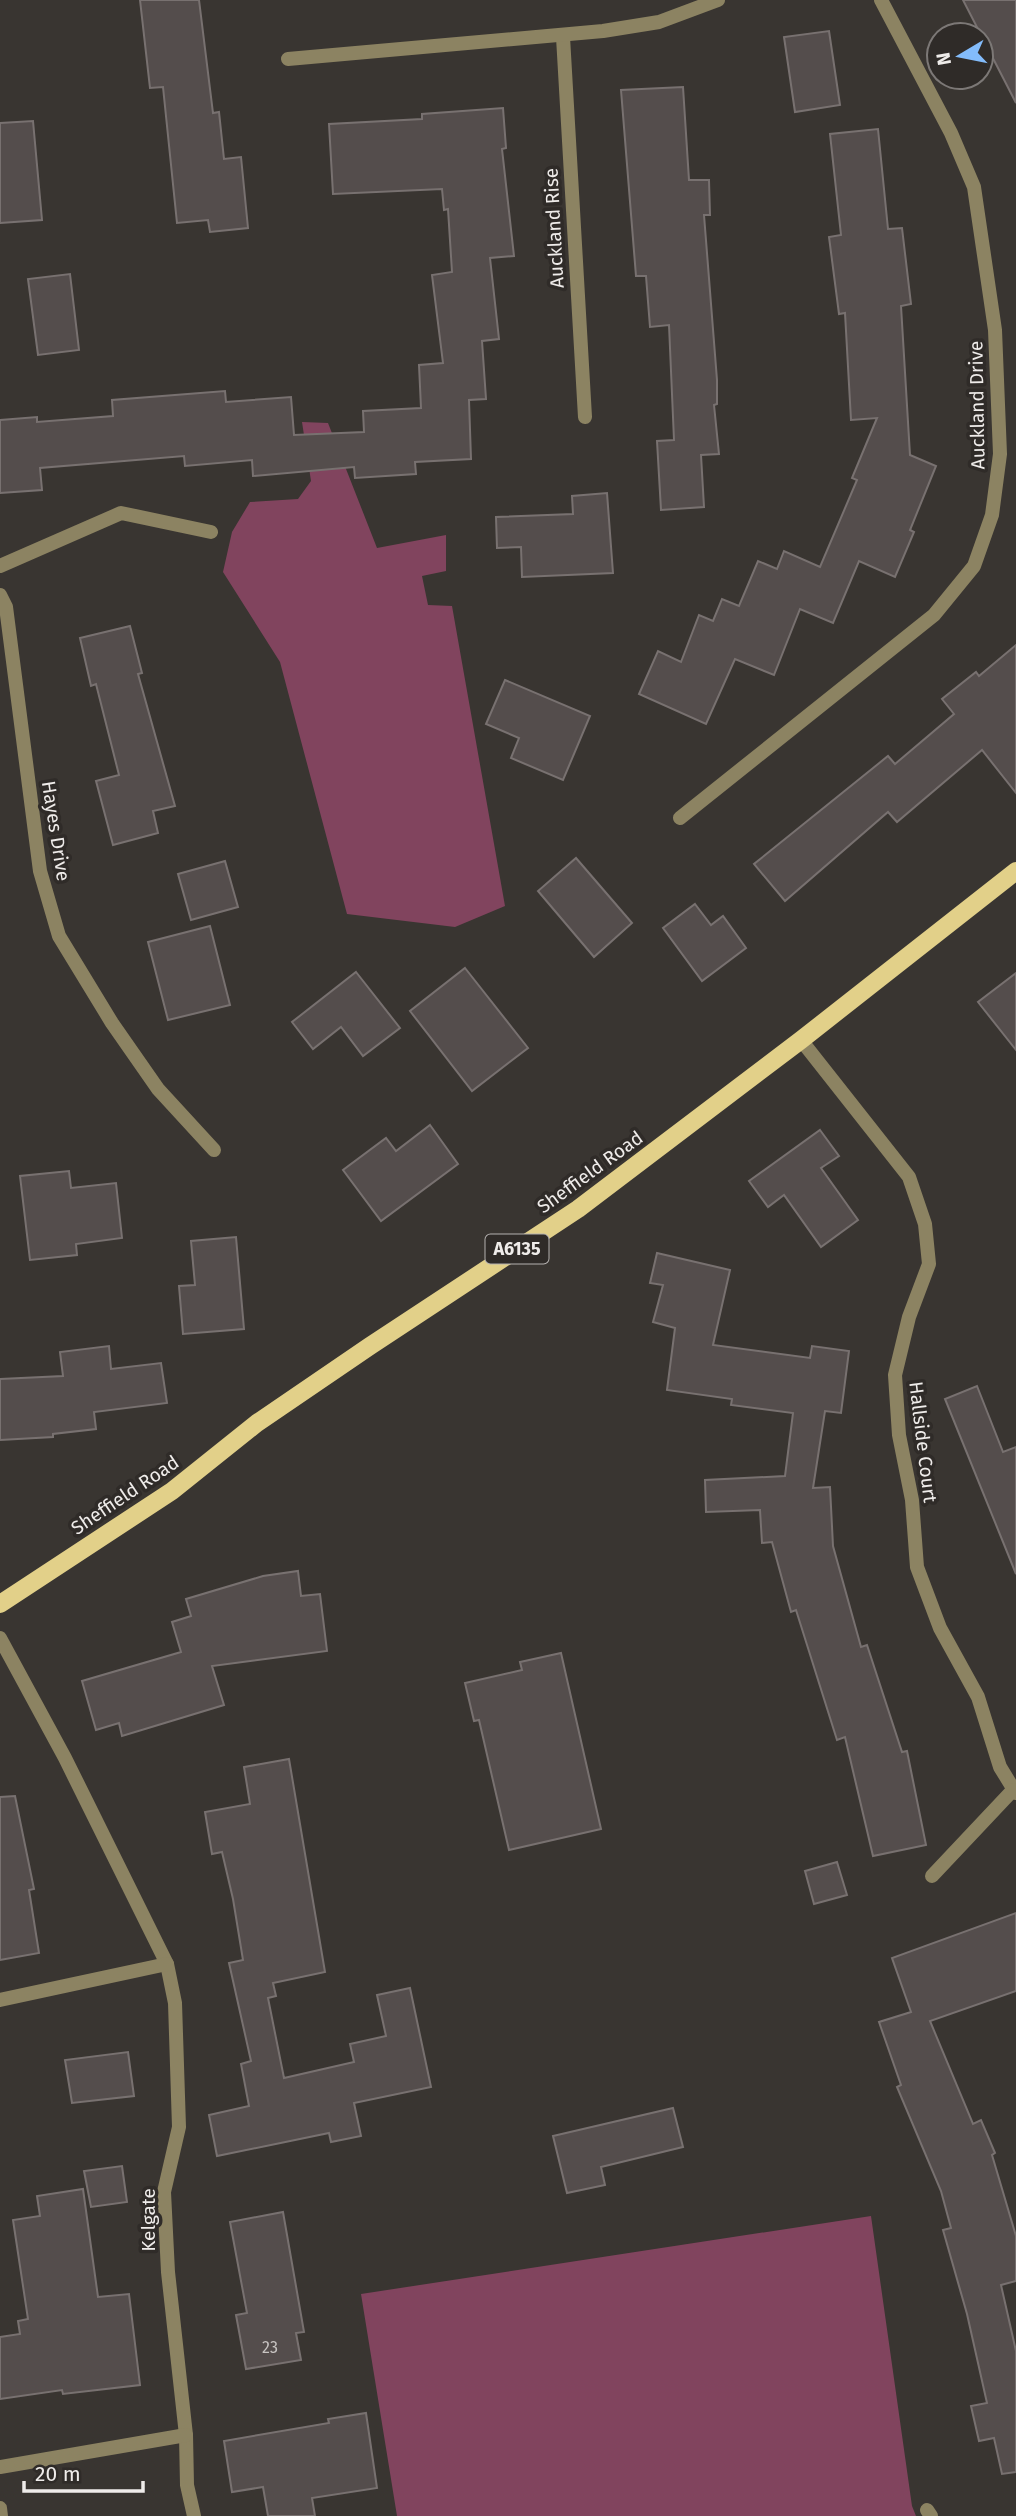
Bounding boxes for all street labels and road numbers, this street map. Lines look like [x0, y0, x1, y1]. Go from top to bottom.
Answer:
street label: Auckland Rise [539, 167, 569, 289]
street label: Auckland Drive [964, 340, 990, 470]
street label: Hayes Drive [37, 779, 75, 883]
street label: Sheffield Road [533, 1126, 647, 1218]
road number: A6135 [486, 1234, 548, 1264]
street label: Hallside Court [904, 1380, 942, 1504]
street label: Sheffield Road [67, 1450, 183, 1540]
street label: Kelgate [137, 2188, 160, 2252]

